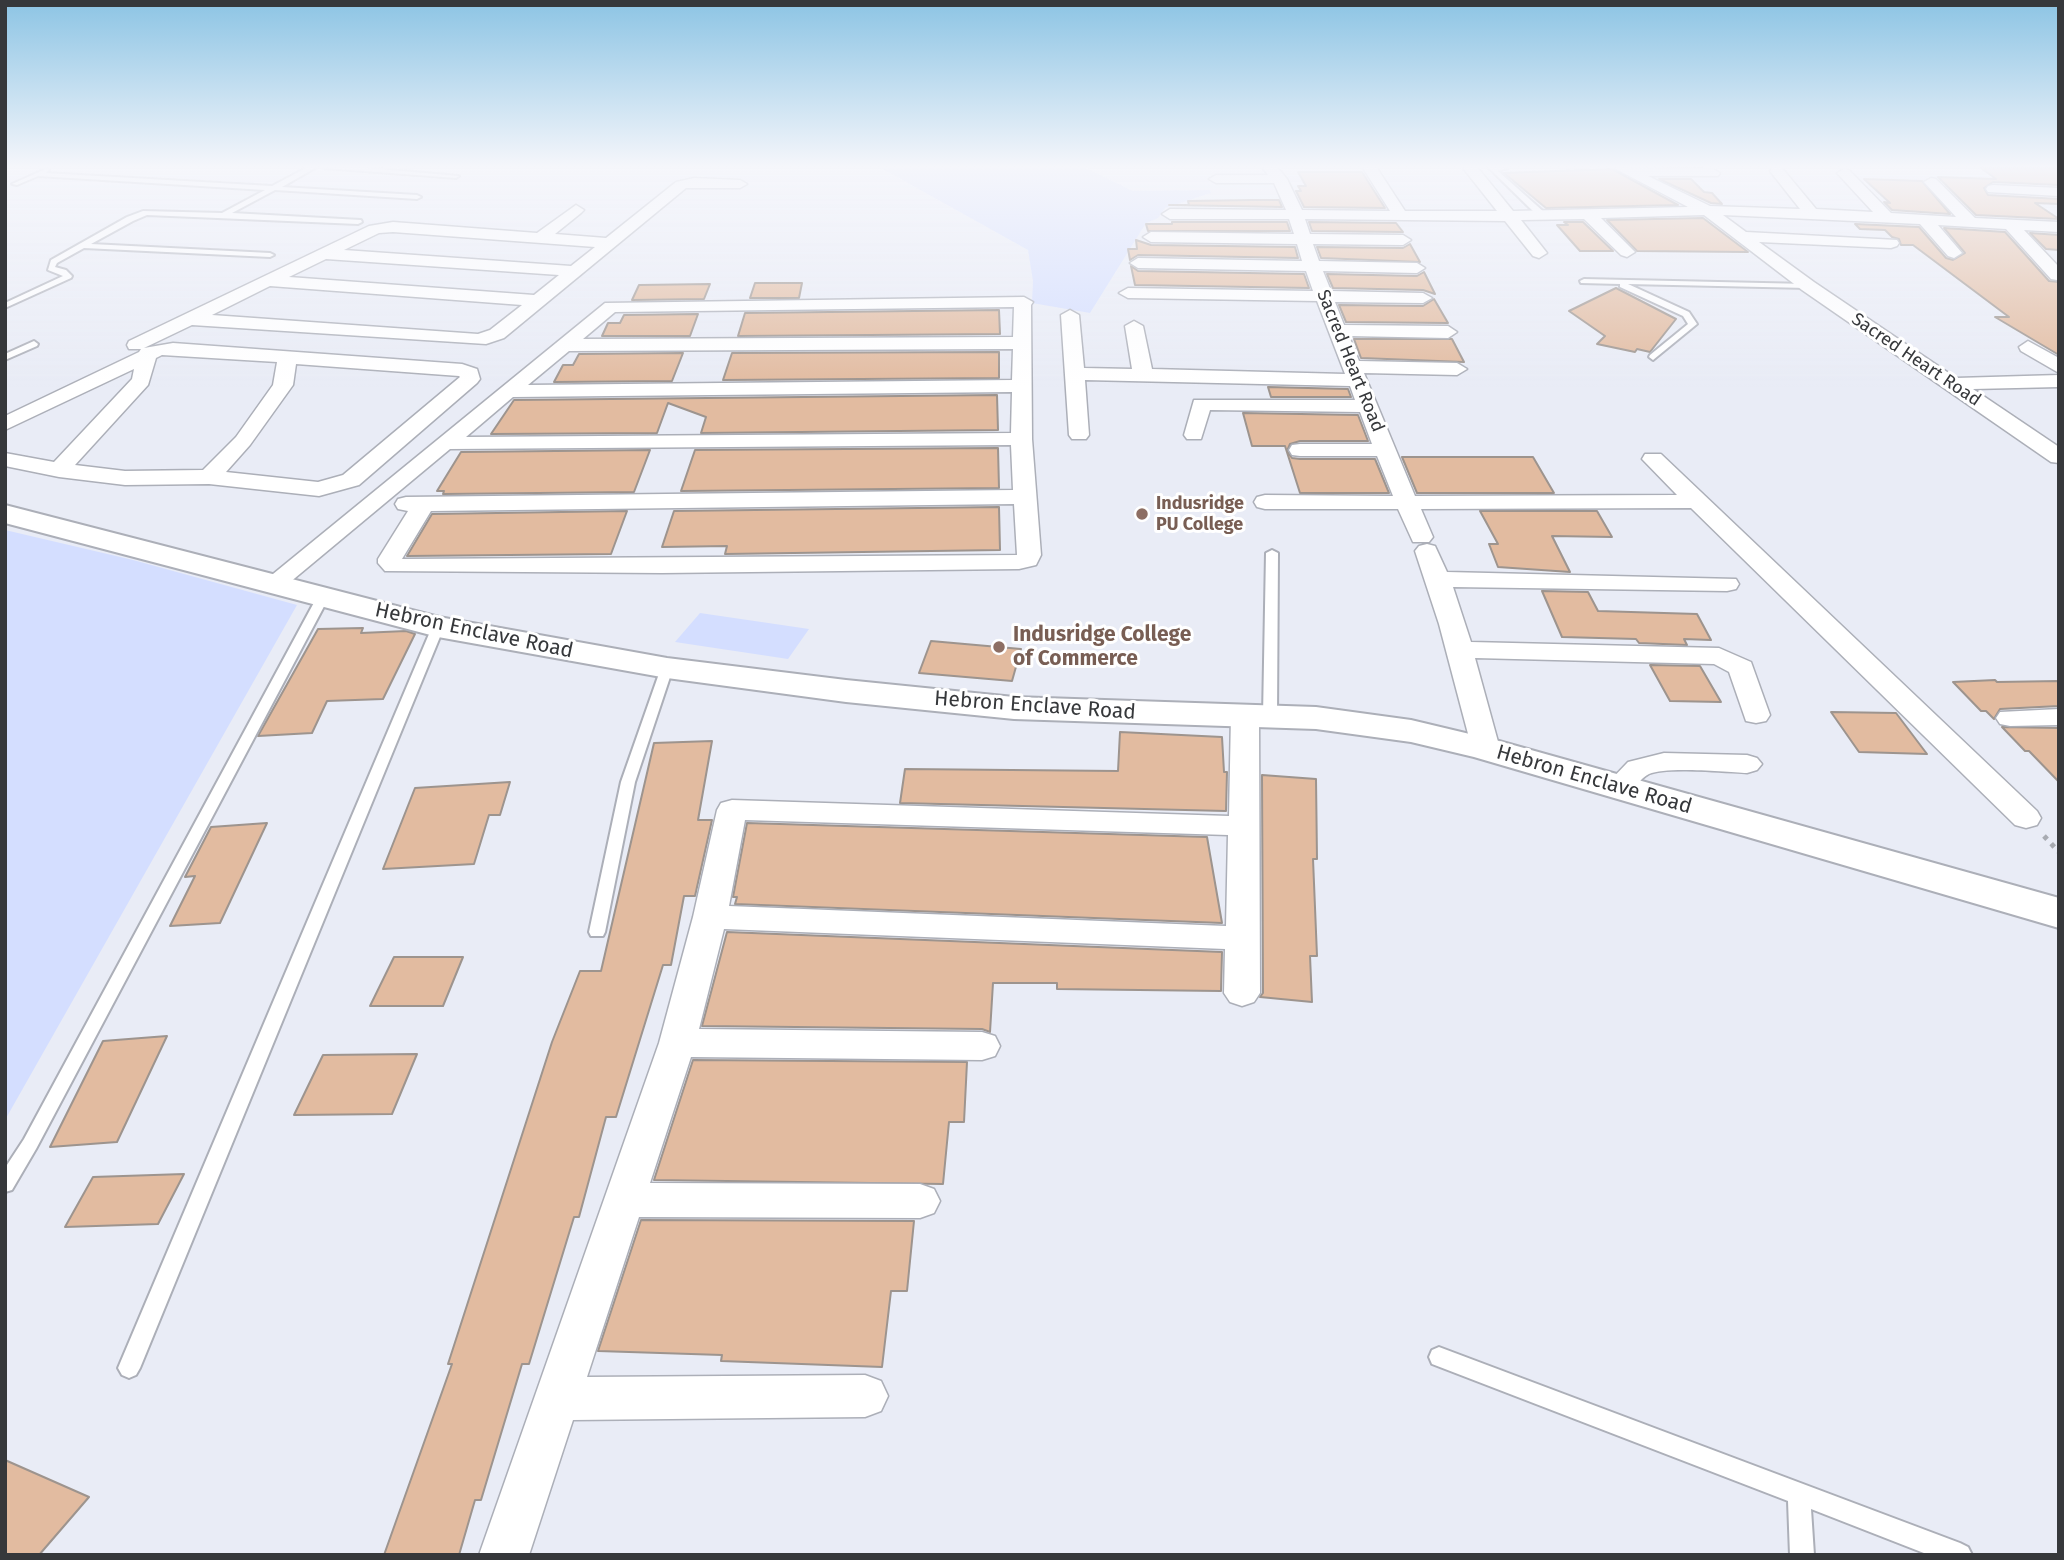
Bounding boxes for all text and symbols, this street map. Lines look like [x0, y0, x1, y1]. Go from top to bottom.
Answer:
street label: Sacred Heart Road [1312, 287, 1388, 435]
street label: Sacred Heart Road [1847, 309, 1985, 411]
place label: Indusridge PU College [1156, 493, 1244, 536]
marker: Indusridge PU College [1134, 506, 1150, 522]
street label: Hebron Enclave Road [373, 598, 575, 664]
place label: Indusridge College of Commerce [1013, 622, 1191, 672]
marker: Indusridge College of Commerce [991, 639, 1007, 655]
street label: Hebron Enclave Road [933, 686, 1137, 726]
street label: Hebron Enclave Road [1493, 740, 1695, 820]

